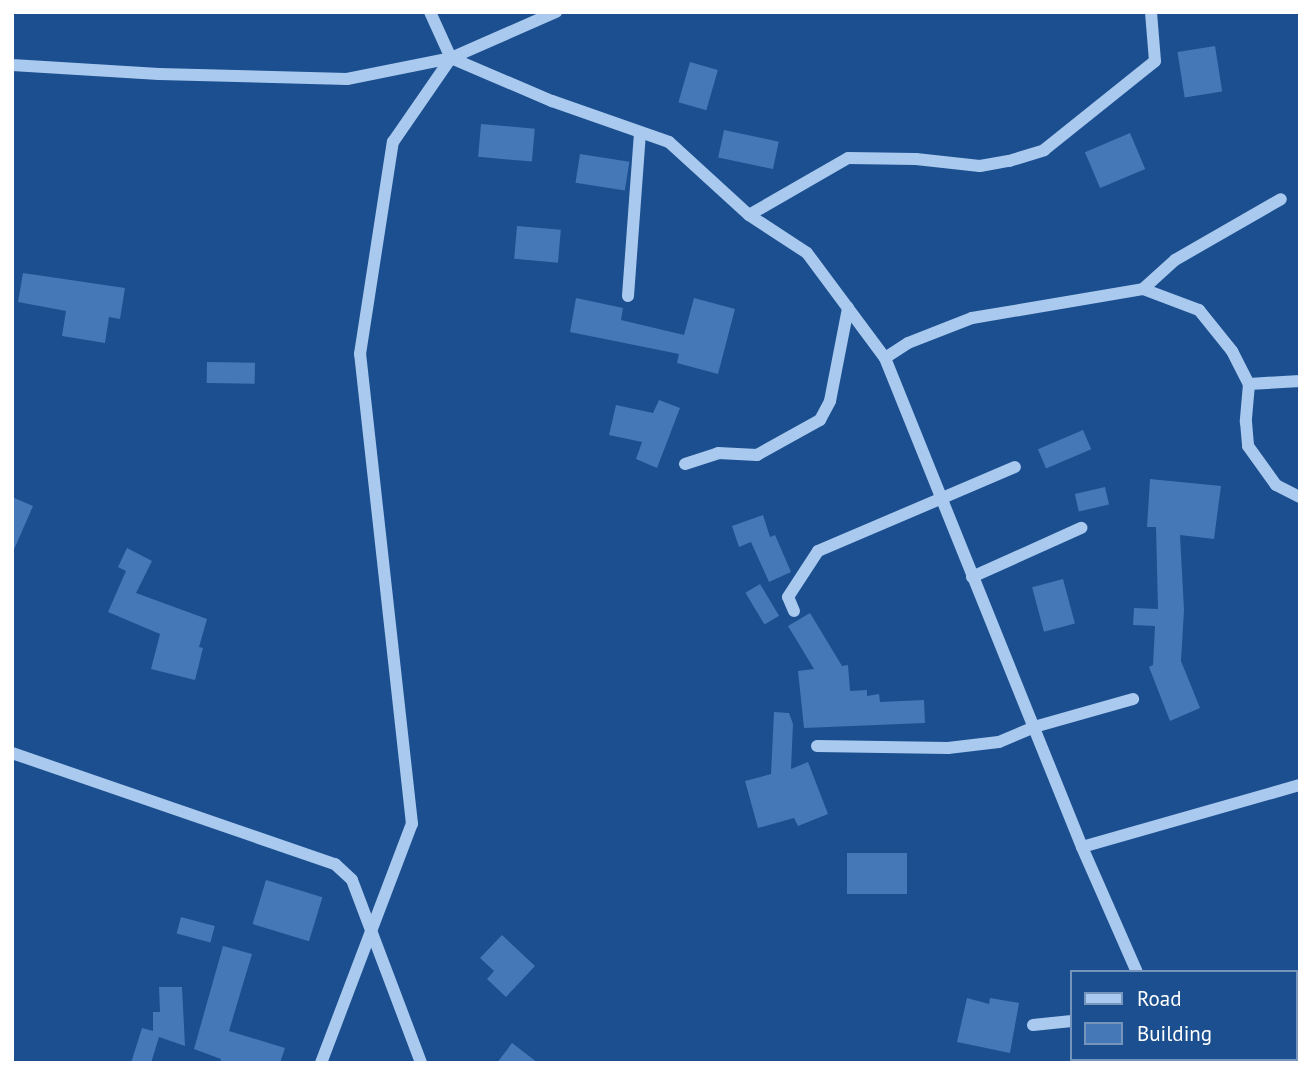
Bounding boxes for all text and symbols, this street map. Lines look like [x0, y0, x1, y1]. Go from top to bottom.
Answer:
legend [1070, 970, 1298, 1061]
text: Road [1137, 985, 1181, 1012]
text: Building [1137, 1020, 1212, 1047]

